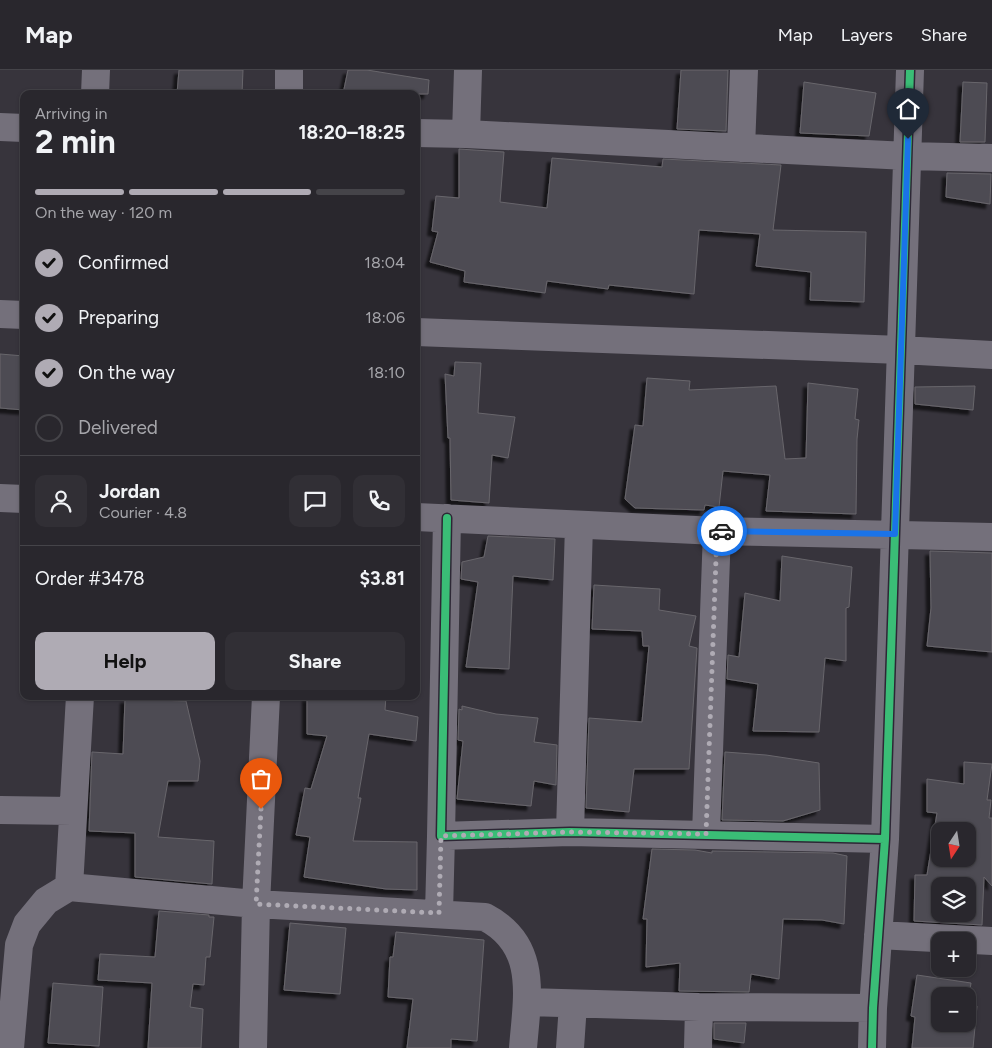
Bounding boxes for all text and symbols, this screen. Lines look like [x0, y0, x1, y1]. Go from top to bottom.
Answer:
text: Map [25, 20, 73, 49]
text: Map [778, 24, 813, 46]
text: Layers [841, 24, 893, 46]
text: Share [921, 24, 967, 46]
pin [887, 88, 929, 139]
icon: home [894, 95, 922, 123]
text: Arriving in [35, 104, 107, 123]
text: 18:20–18:25 [298, 121, 405, 144]
text: 2 min [35, 123, 116, 161]
text: On the way · 120 m [35, 203, 172, 222]
icon: check [35, 249, 63, 277]
text: Confirmed [78, 251, 169, 274]
text: 18:04 [364, 253, 405, 272]
icon: check [35, 304, 63, 332]
text: Preparing [78, 306, 159, 329]
text: 18:06 [365, 308, 405, 327]
icon: check [35, 359, 63, 387]
text: On the way [78, 361, 175, 384]
text: 18:10 [368, 363, 405, 382]
text: Delivered [78, 416, 158, 439]
button: person [35, 475, 87, 527]
button: chat [289, 475, 341, 527]
button: phone [353, 475, 405, 527]
text: Jordan [99, 480, 160, 503]
text: Courier · 4.8 [99, 503, 187, 522]
courier [697, 506, 747, 556]
icon: car [708, 517, 736, 545]
text: Order #3478 [35, 567, 145, 590]
text: $3.81 [360, 567, 405, 590]
button: Help [35, 632, 215, 690]
button: Share [225, 632, 405, 690]
pin [240, 758, 282, 809]
icon: bag [247, 765, 275, 793]
north arrow [931, 822, 976, 868]
map controls [931, 822, 976, 1032]
button: layers [931, 877, 976, 922]
button: + [931, 932, 976, 977]
button: − [931, 987, 976, 1032]

